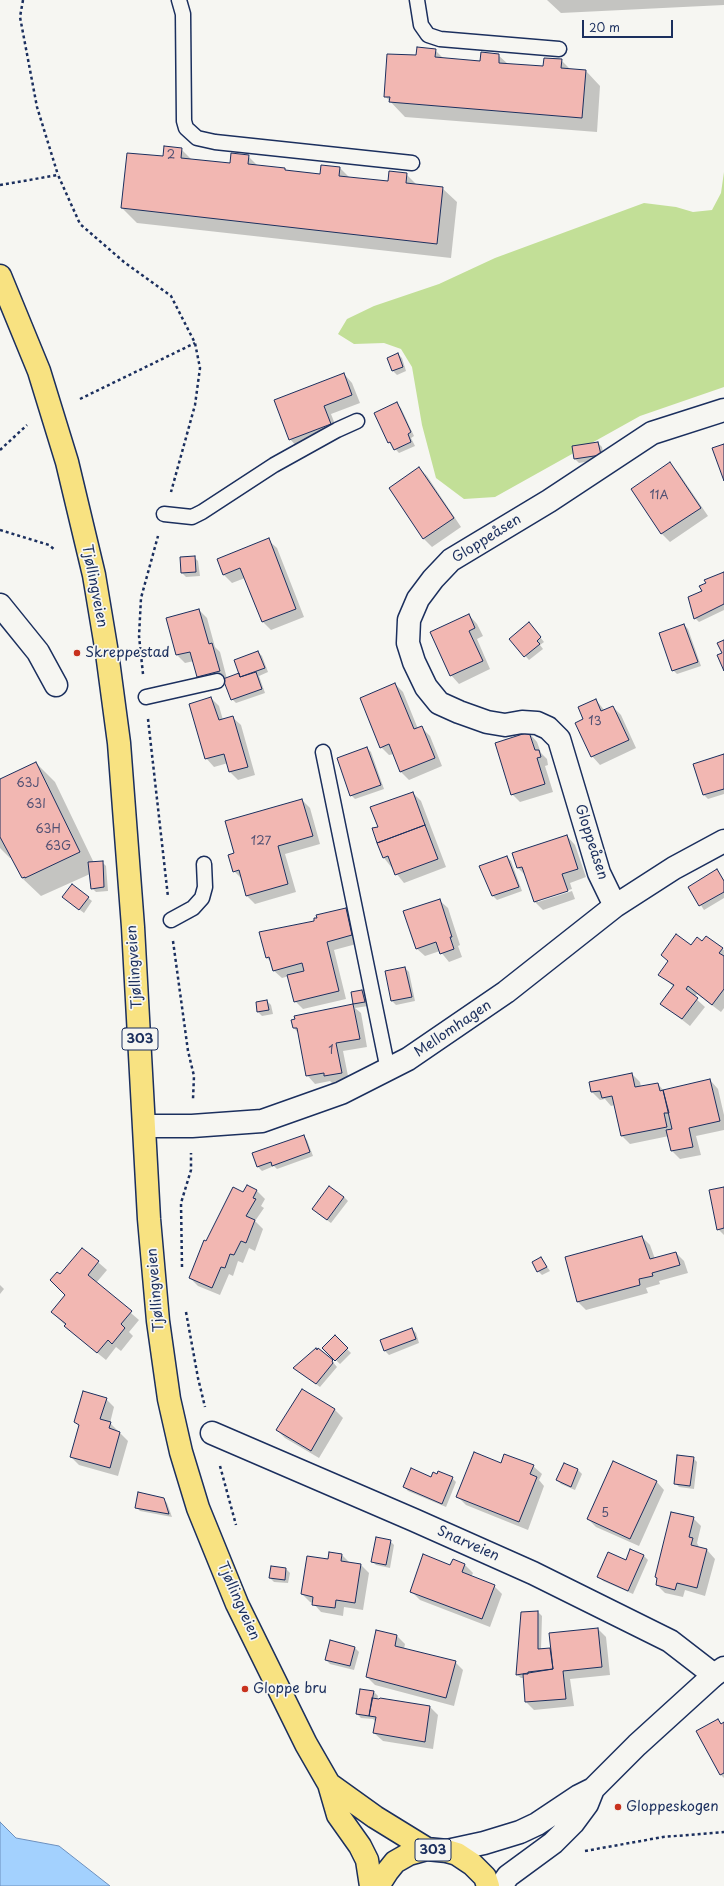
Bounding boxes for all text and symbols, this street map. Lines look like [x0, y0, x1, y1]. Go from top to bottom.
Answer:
scale bar [584, 12, 675, 38]
text: 20 m [589, 18, 620, 36]
house number: 2 [167, 149, 175, 163]
house number: 11A [649, 489, 669, 503]
street label: Gloppeåsen [449, 511, 525, 567]
street label: Tjøllingveien [78, 543, 110, 629]
place label: Skreppestad [85, 645, 170, 661]
marker: Skreppestad [72, 648, 82, 658]
house number: 13 [588, 715, 602, 729]
house number: 63J [16, 777, 40, 791]
house number: 63I [26, 798, 46, 812]
street label: Gloppeåsen [571, 802, 611, 882]
house number: 63H [35, 823, 61, 837]
house number: 127 [251, 835, 271, 849]
house number: 63G [45, 840, 71, 854]
street label: Tjøllingveien [124, 924, 146, 1010]
street label: Mellomhagen [411, 997, 495, 1061]
road number: 303 [122, 1028, 158, 1050]
house number: 1 [328, 1044, 334, 1058]
street label: Tjøllingveien [144, 1247, 168, 1333]
house number: 5 [601, 1507, 609, 1521]
street label: Snarveien [434, 1523, 502, 1565]
street label: Tjøllingveien [213, 1559, 263, 1643]
place label: Gloppe bru [253, 1681, 327, 1697]
marker: Gloppe bru [240, 1684, 250, 1694]
place label: Gloppeskogen [626, 1799, 719, 1815]
marker: Gloppeskogen [613, 1802, 623, 1812]
road number: 303 [415, 1839, 451, 1861]

